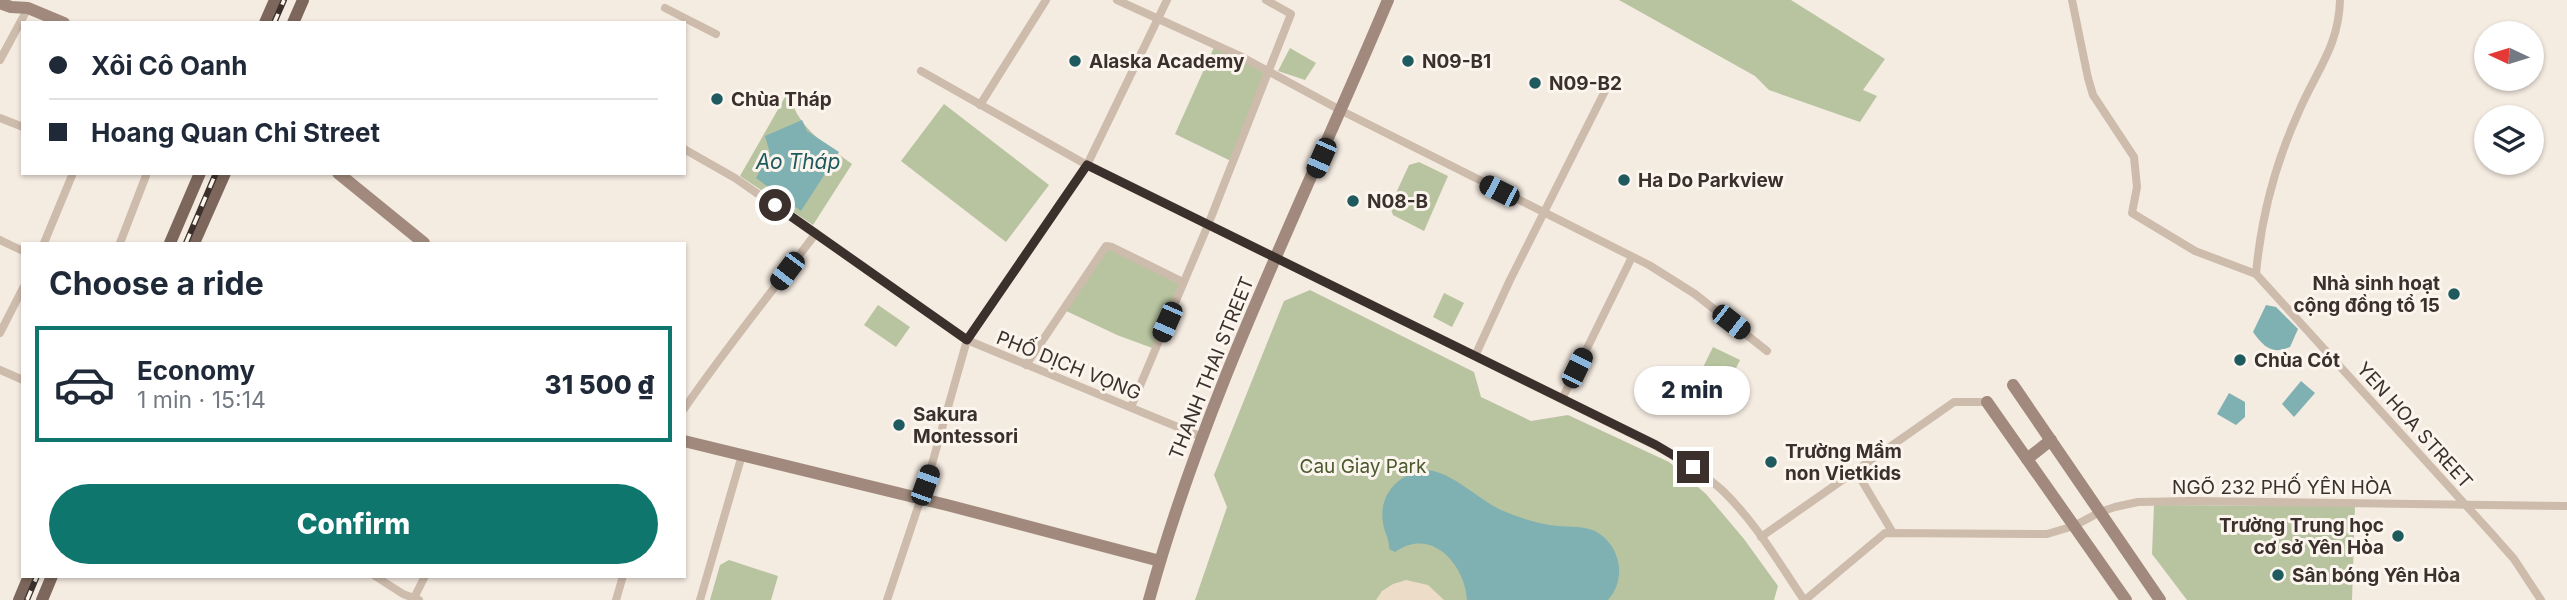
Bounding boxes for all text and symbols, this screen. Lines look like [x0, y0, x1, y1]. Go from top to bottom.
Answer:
north arrow [2474, 21, 2544, 91]
map controls [2474, 21, 2544, 175]
text: Xôi Cô Oanh [91, 50, 247, 81]
place label: Alaska Academy [1089, 50, 1245, 73]
place label: N09-B1 [1422, 50, 1491, 73]
marker: Alaska Academy [1067, 53, 1083, 69]
marker: N09-B1 [1400, 53, 1416, 69]
place label: N09-B2 [1549, 72, 1622, 95]
marker: N09-B2 [1527, 75, 1543, 91]
place label: Chùa Tháp [731, 88, 832, 111]
marker: Chùa Tháp [709, 91, 725, 107]
button: layers [2474, 105, 2544, 175]
text: Hoang Quan Chi Street [91, 117, 380, 148]
car [1303, 135, 1340, 181]
water label: Ao Tháp [755, 149, 840, 174]
place label: Ha Do Parkview [1638, 169, 1784, 192]
car [1476, 172, 1523, 210]
marker: Ha Do Parkview [1616, 172, 1632, 188]
route start [759, 189, 791, 221]
place label: N08-B [1367, 190, 1428, 213]
marker: N08-B [1345, 193, 1361, 209]
car [766, 248, 809, 294]
text: Choose a ride [49, 264, 264, 303]
place label: Nhà sinh hoạt cộng đồng tổ 15 [2294, 272, 2440, 317]
street label: THANH THAI STREET [1164, 273, 1259, 463]
marker: Nhà sinh hoạt cộng đồng tổ 15 [2446, 286, 2462, 302]
car [1149, 299, 1186, 345]
car [1708, 301, 1755, 343]
street label: PHỐ DỊCH VỌNG [993, 323, 1146, 405]
car [1559, 345, 1596, 391]
place label: Chùa Cót [2254, 349, 2340, 372]
marker: Chùa Cót [2232, 352, 2248, 368]
icon: car [53, 353, 116, 416]
text: Economy [137, 355, 255, 386]
street label: YEN HOA STREET [2352, 357, 2477, 493]
callout: 2 min [1635, 365, 1751, 414]
text: 31 500 ₫ [545, 369, 654, 400]
text: 2 min [1661, 376, 1723, 404]
text: 1 min · 15:14 [137, 386, 266, 414]
place label: Sakura Montessori [913, 403, 1018, 448]
marker: Sakura Montessori [891, 417, 907, 433]
place label: Trường Mầm non Vietkids [1785, 440, 1902, 485]
route end [1677, 451, 1709, 483]
marker: Trường Mầm non Vietkids [1763, 454, 1779, 470]
park label: Cau Giay Park [1300, 455, 1427, 478]
car [908, 462, 943, 508]
street label: NGÕ 232 PHỐ YÊN HÒA [2172, 473, 2392, 499]
button: Confirm [49, 484, 658, 564]
place label: Trường Trung học cơ sở Yên Hòa [2219, 514, 2384, 559]
marker: Trường Trung học cơ sở Yên Hòa [2390, 528, 2406, 544]
place label: Sân bóng Yên Hòa [2292, 564, 2460, 587]
marker: Sân bóng Yên Hòa [2270, 567, 2286, 583]

